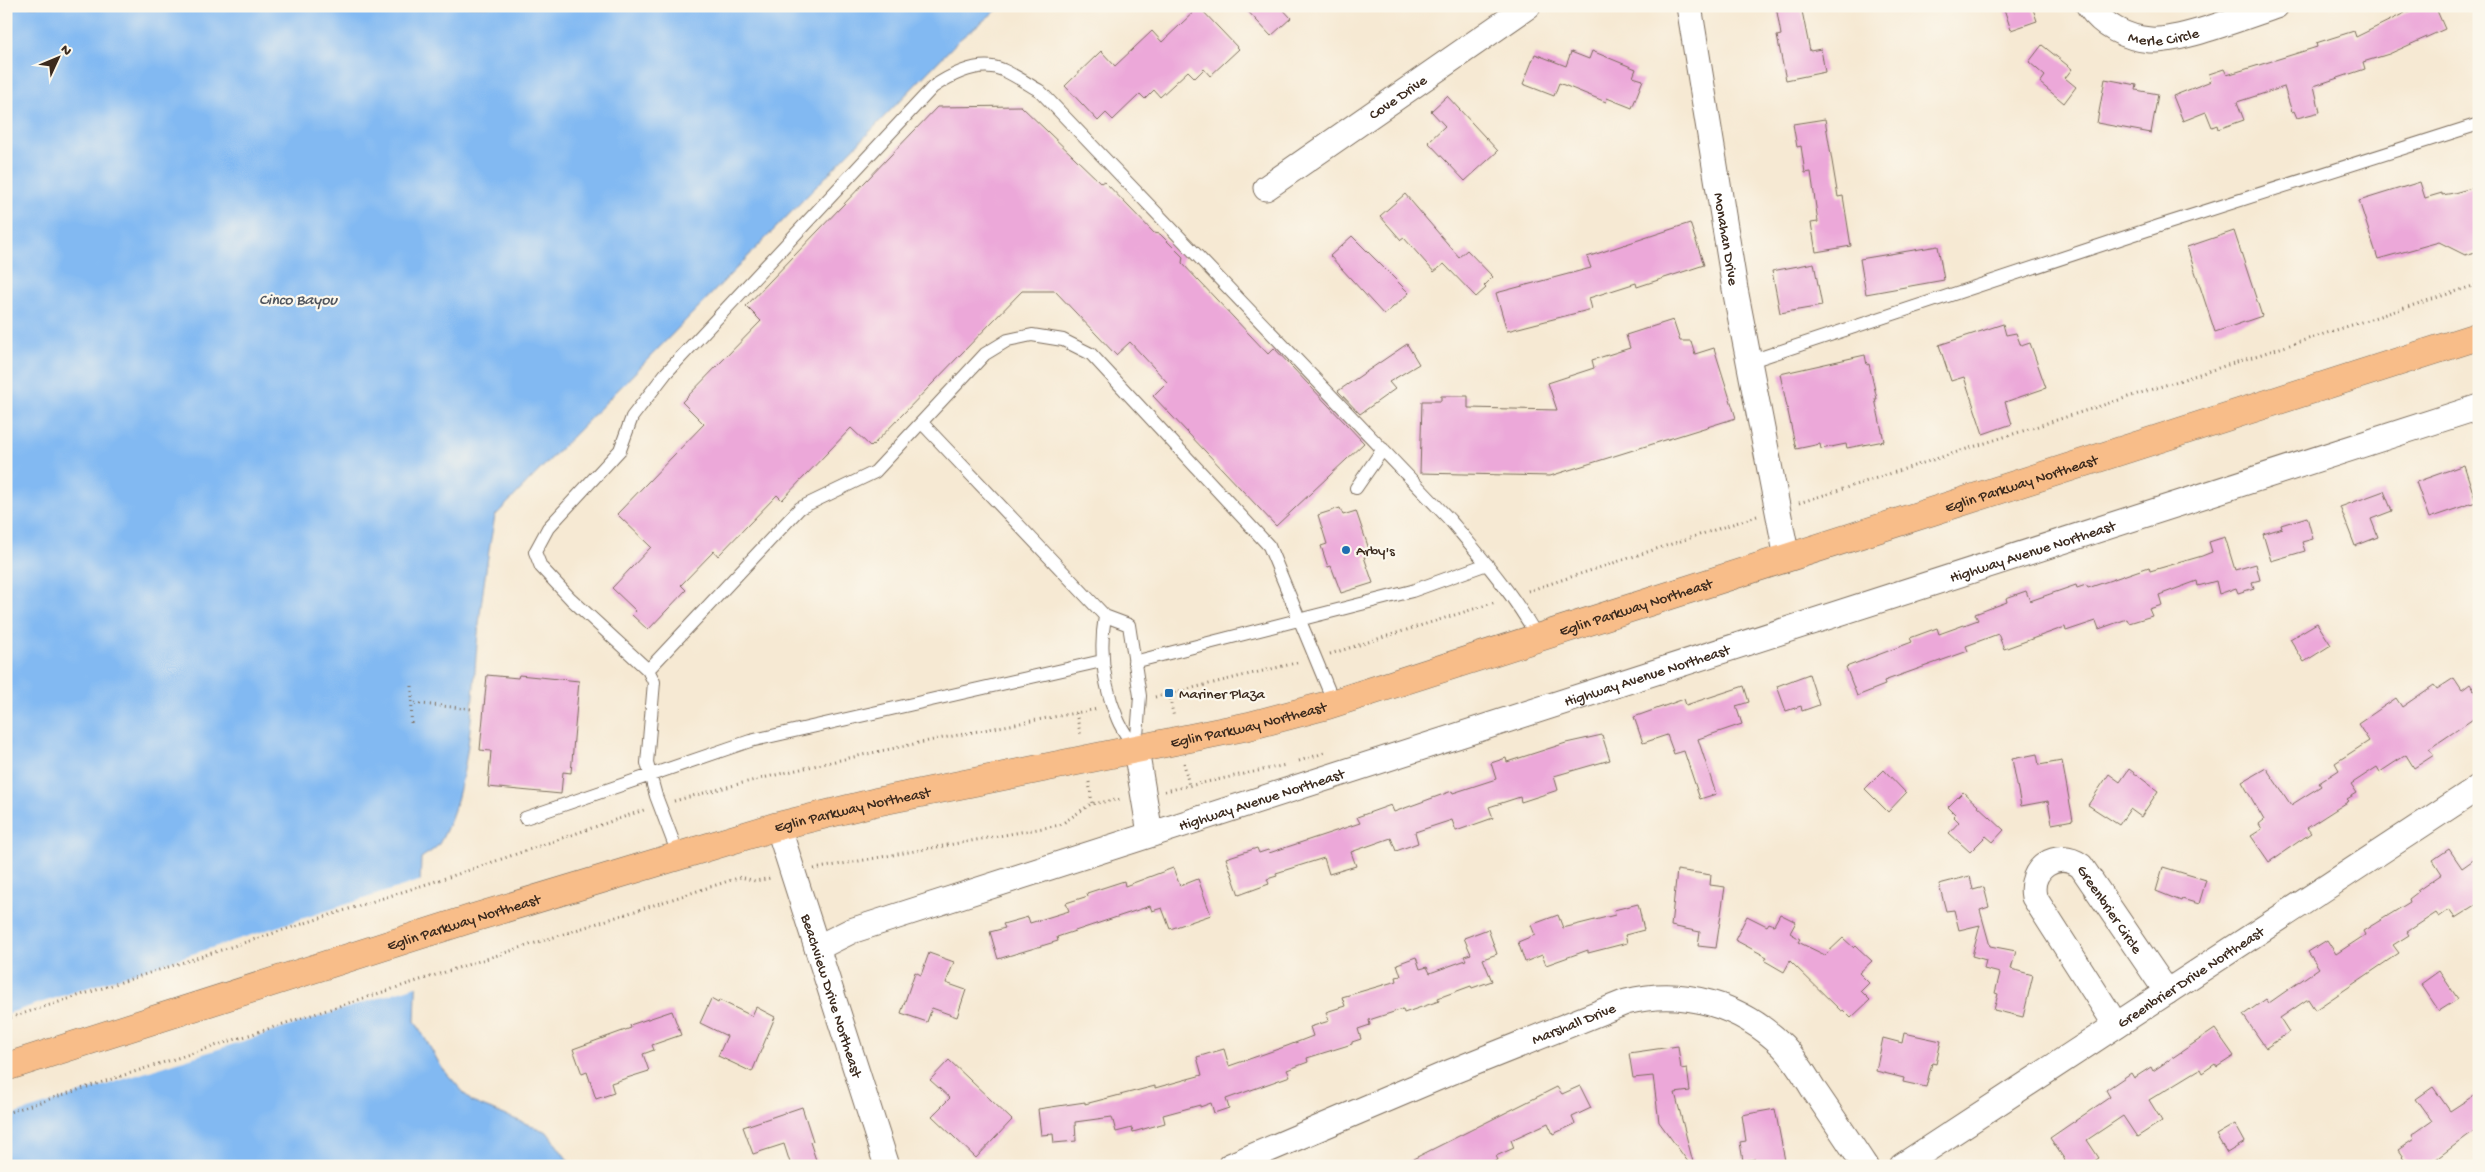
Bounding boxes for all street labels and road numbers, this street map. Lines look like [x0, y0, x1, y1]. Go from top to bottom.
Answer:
street label: Merle Circle [2126, 25, 2202, 51]
street label: Cove Drive [1366, 72, 1431, 125]
street label: Monahan Drive [1709, 192, 1741, 287]
street label: Eglin Parkway Northeast [1943, 451, 2102, 518]
street label: Highway Avenue Northeast [1948, 517, 2120, 588]
street label: Eglin Parkway Northeast [1557, 575, 1717, 641]
street label: Highway Avenue Northeast [1562, 641, 1734, 712]
street label: Eglin Parkway Northeast [1169, 698, 1330, 753]
street label: Highway Avenue Northeast [1177, 765, 1349, 836]
street label: Eglin Parkway Northeast [773, 784, 934, 838]
street label: Greenbrier Circle [2072, 862, 2145, 958]
street label: Eglin Parkway Northeast [385, 891, 545, 956]
street label: Beachview Drive Northeast [795, 911, 866, 1082]
street label: Greenbrier Drive Northeast [2115, 923, 2270, 1033]
street label: Marshall Drive [1530, 1000, 1619, 1050]

